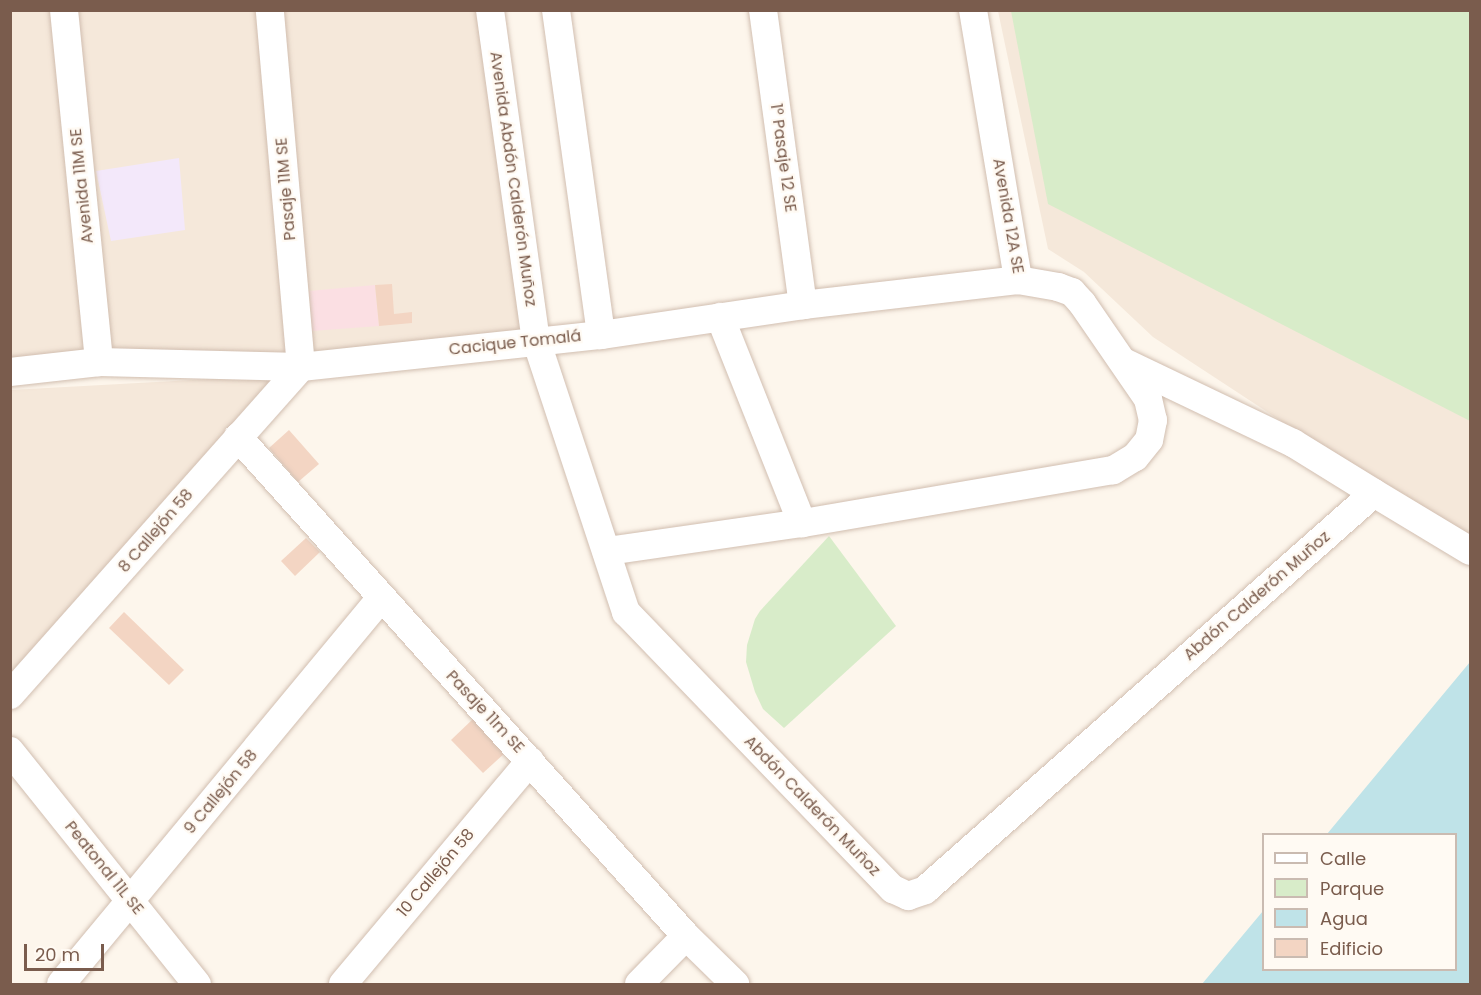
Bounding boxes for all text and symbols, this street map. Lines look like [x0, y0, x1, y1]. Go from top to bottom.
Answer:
street label: Avenida Abdón Calderón Muñoz [486, 50, 540, 308]
street label: 1° Pasaje 12 SE [766, 102, 800, 214]
street label: Avenida 11M SE [66, 127, 98, 245]
street label: Pasaje 11M SE [272, 137, 300, 241]
street label: Avenida 12A SE [988, 157, 1028, 275]
street label: Cacique Tomalá [448, 327, 582, 359]
street label: 8 Callejón 58 [115, 485, 197, 577]
street label: Abdón Calderón Muñoz [1180, 527, 1334, 665]
street label: Pasaje 11m SE [442, 667, 528, 757]
street label: Abdón Calderón Muñoz [740, 732, 884, 880]
street label: 9 Callejón 58 [180, 746, 262, 838]
street label: Peatonal 11L SE [61, 818, 147, 918]
street label: 10 Callejón 58 [394, 825, 478, 921]
legend [1262, 833, 1457, 971]
text: Calle [1320, 846, 1366, 871]
text: Parque [1320, 876, 1384, 901]
text: Agua [1320, 906, 1368, 931]
scale bar [27, 932, 106, 970]
text: Edificio [1320, 936, 1383, 961]
text: 20 m [35, 942, 80, 967]

